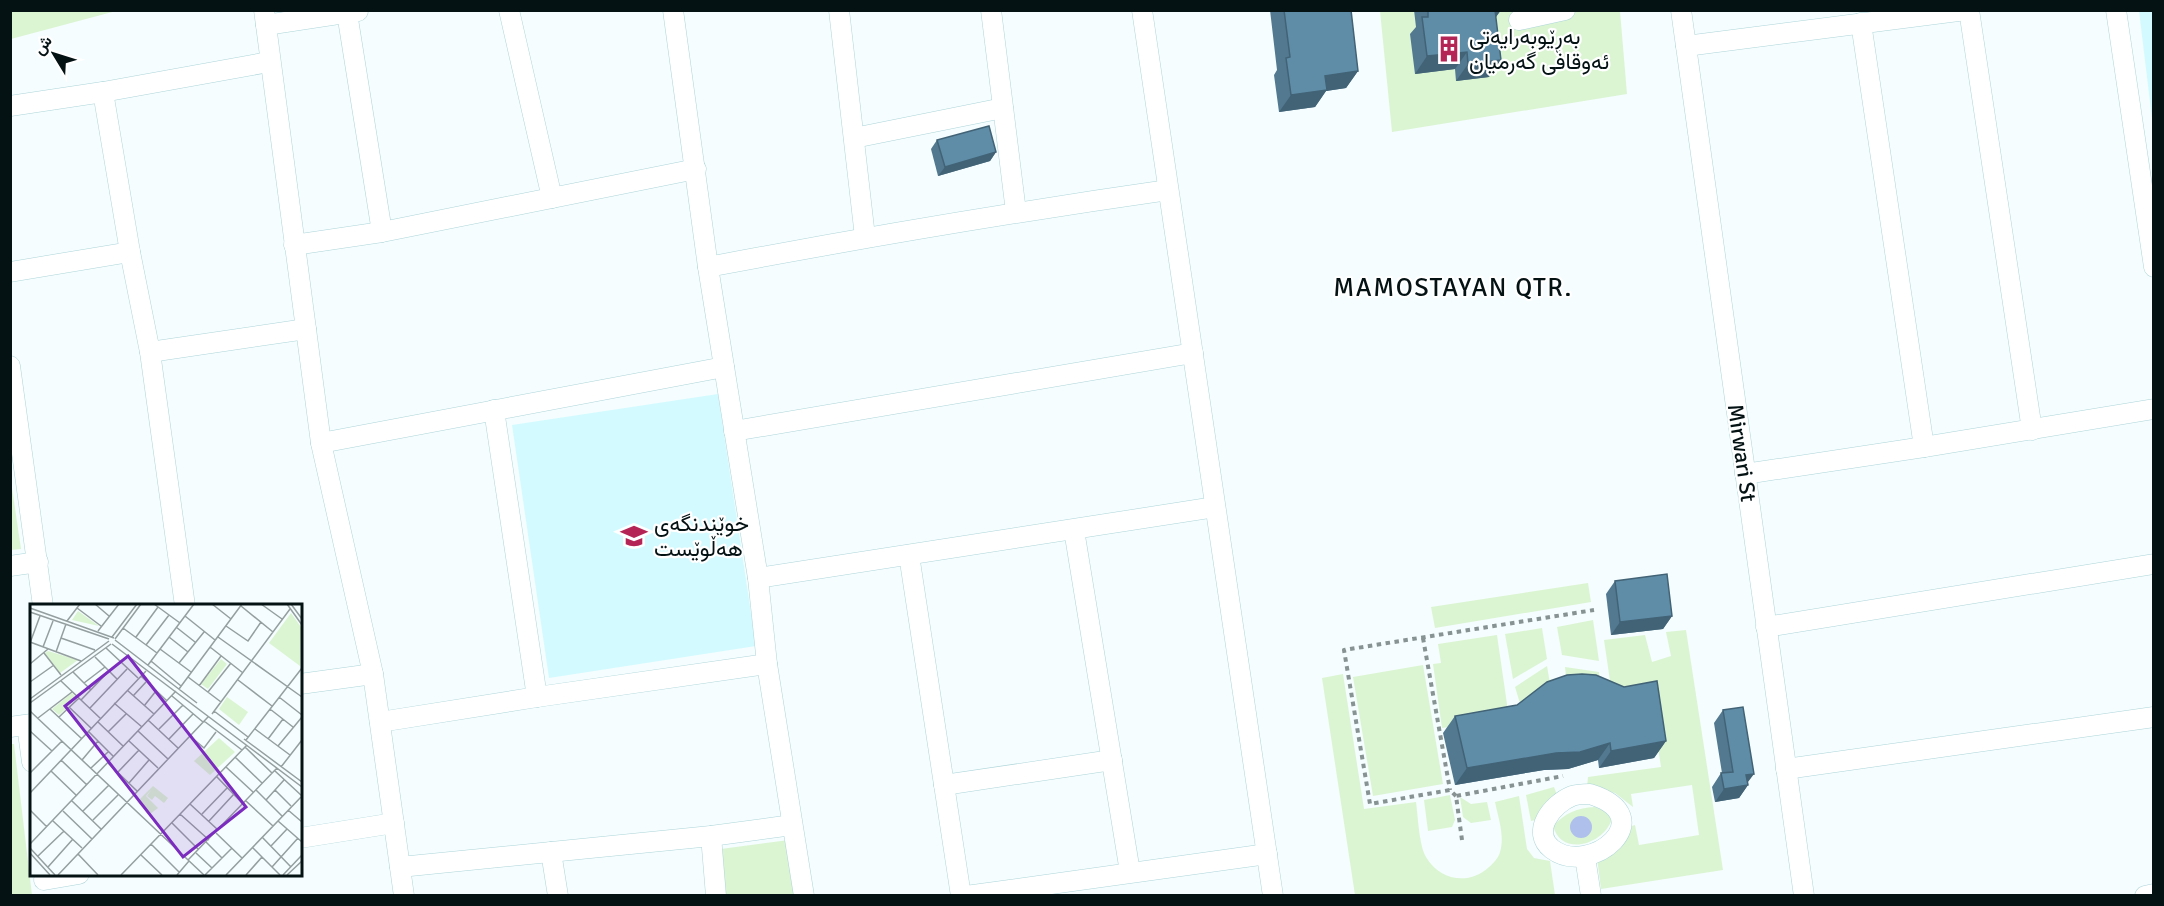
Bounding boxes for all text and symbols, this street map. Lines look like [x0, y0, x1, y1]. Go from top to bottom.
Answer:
place label: بەڕێوبەرایەتی ئەوقافی گەرمیان [1469, 23, 1609, 75]
north arrow [24, 24, 84, 84]
text: ش [29, 32, 57, 59]
building icon: بەڕێوبەرایەتی ئەوقافی گەرمیان [1434, 34, 1464, 64]
district label: MAMOSTAYAN QTR. [1333, 272, 1573, 304]
street label: Mirwari St [1722, 402, 1762, 504]
place label: خوێندنگەی هەڵوێست [654, 510, 749, 562]
school or university icon: خوێندنگەی هەڵوێست [619, 521, 649, 551]
inset map [30, 604, 302, 876]

